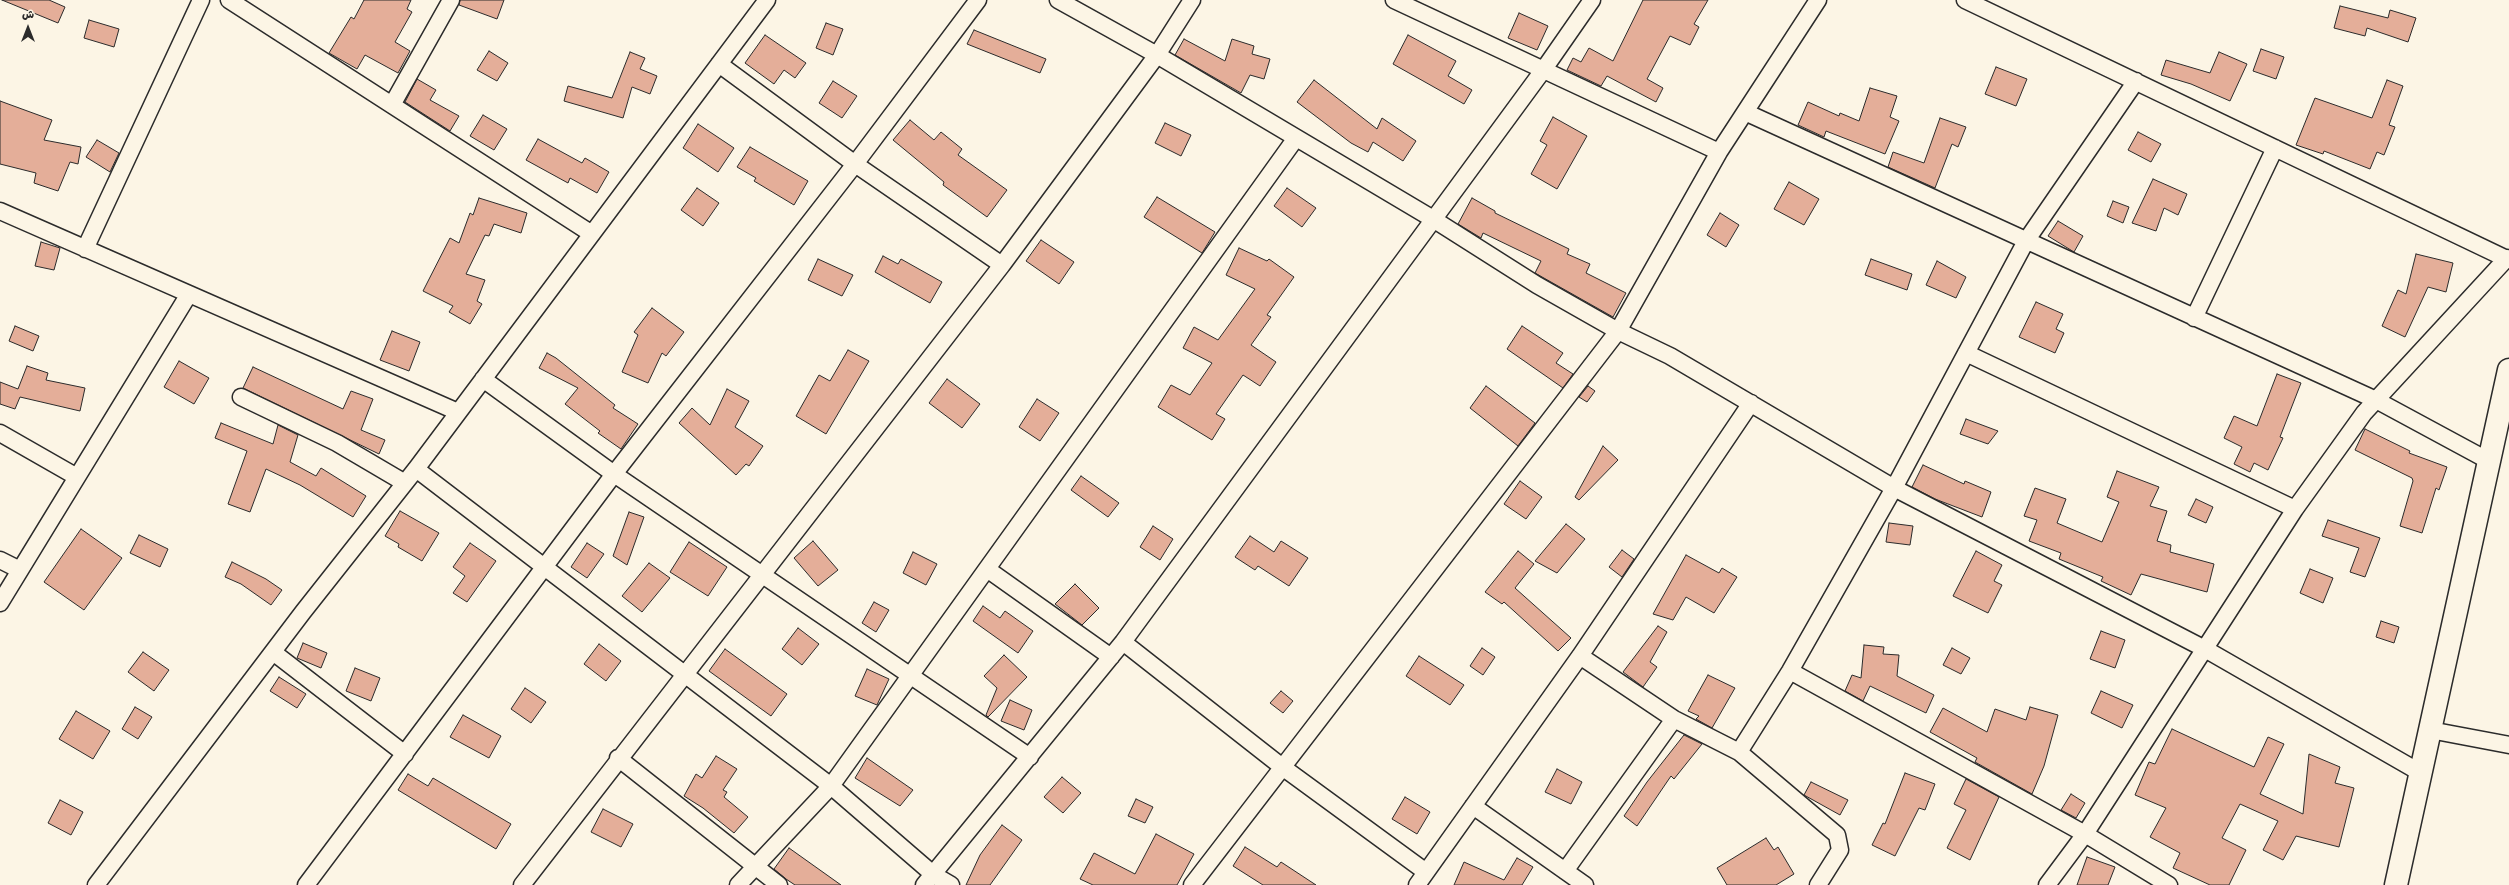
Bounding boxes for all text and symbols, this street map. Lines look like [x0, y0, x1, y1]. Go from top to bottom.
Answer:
north arrow [8, 8, 48, 48]
text: ش [22, 10, 34, 22]

